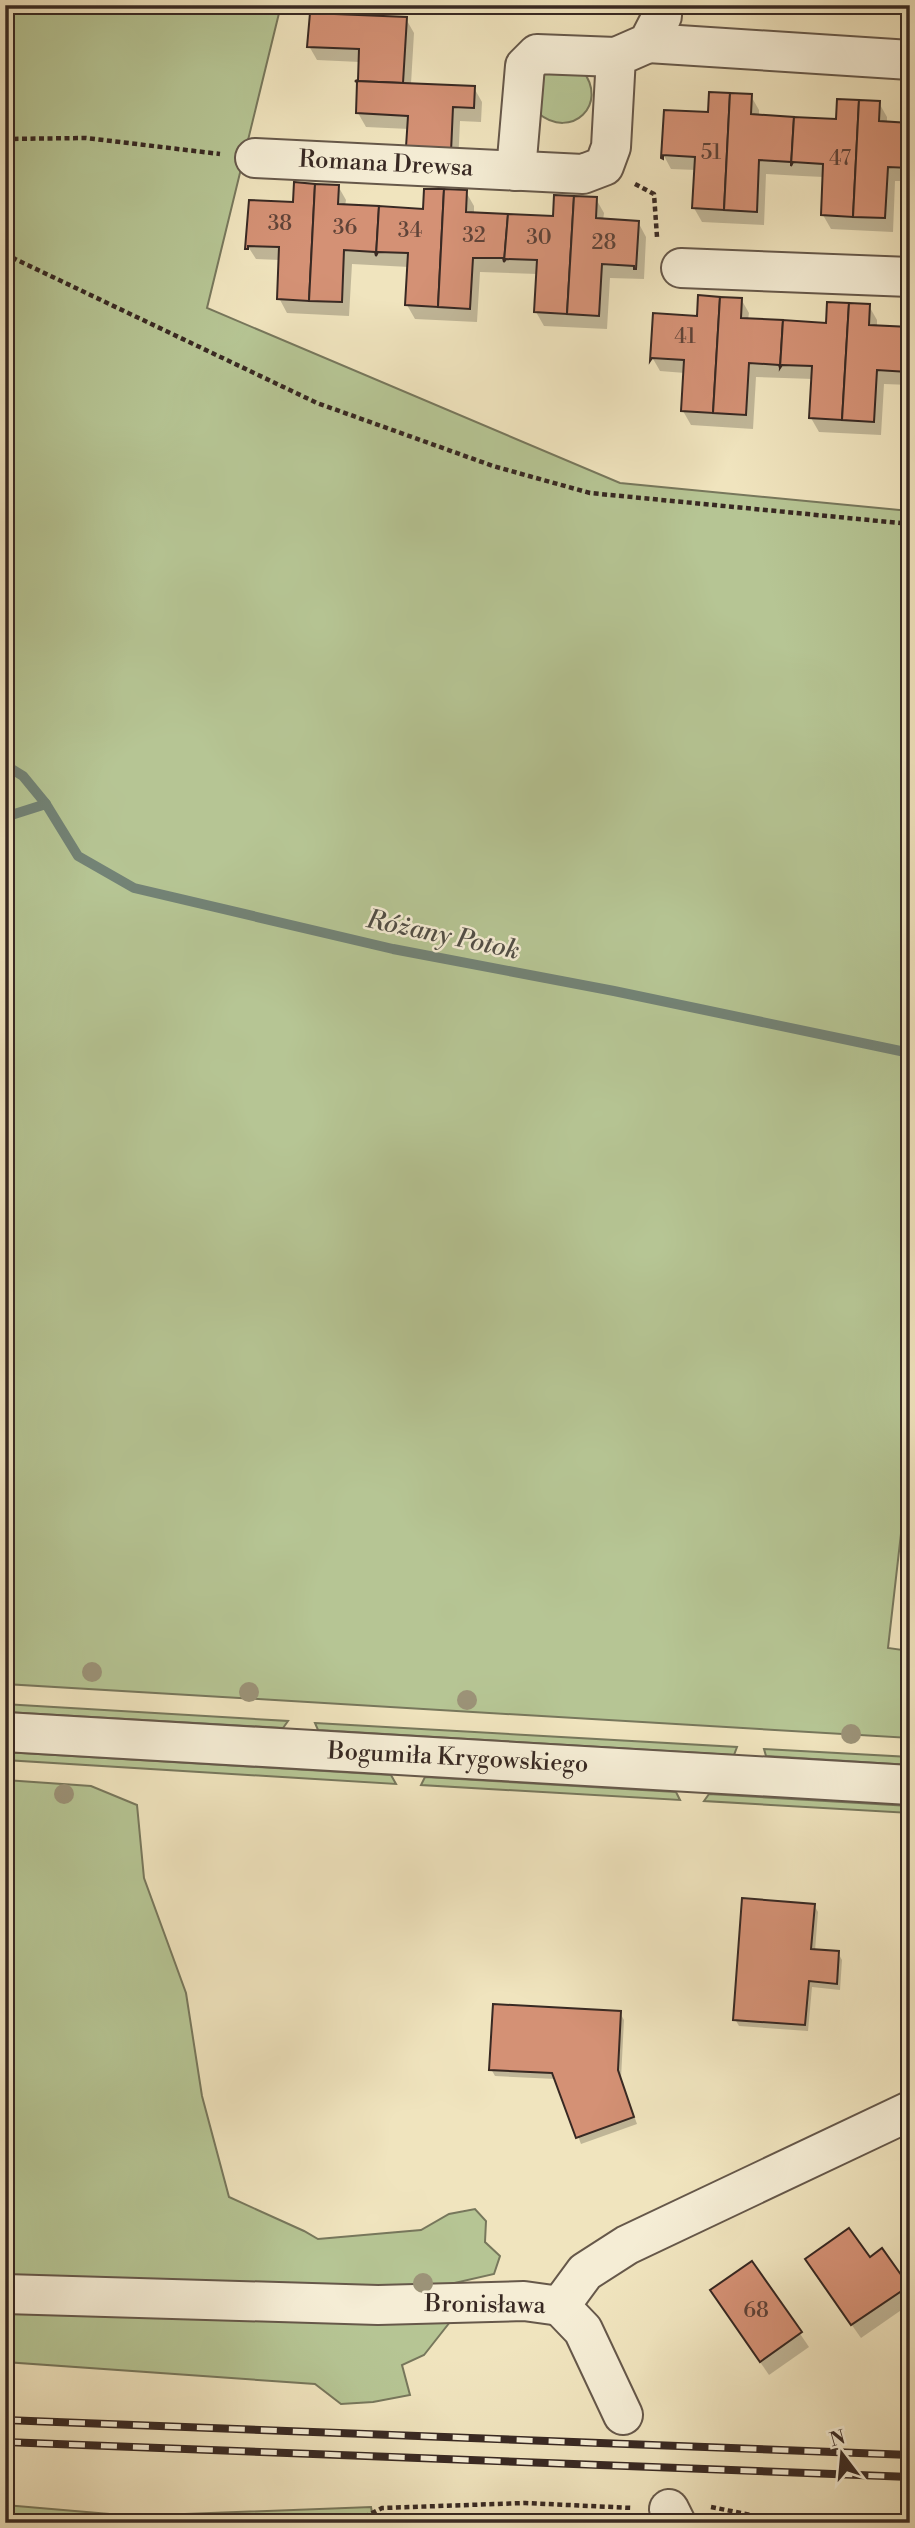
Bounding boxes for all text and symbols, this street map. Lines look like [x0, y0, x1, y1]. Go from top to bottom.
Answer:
house number: 51 [701, 140, 721, 166]
street label: Romana Drewsa [298, 144, 475, 184]
house number: 47 [829, 146, 852, 172]
house number: 38 [268, 211, 292, 237]
house number: 36 [333, 215, 357, 241]
house number: 34 [398, 218, 422, 244]
house number: 32 [462, 223, 486, 249]
house number: 30 [526, 225, 552, 251]
house number: 28 [592, 230, 616, 256]
house number: 41 [674, 324, 696, 350]
water label: Różany Potok [363, 903, 522, 967]
street label: Bogumiła Krygowskiego [326, 1736, 589, 1780]
street label: Bronisława [423, 2289, 547, 2321]
house number: 68 [743, 2298, 769, 2324]
north arrow [806, 2420, 876, 2490]
text: N [827, 2425, 848, 2452]

